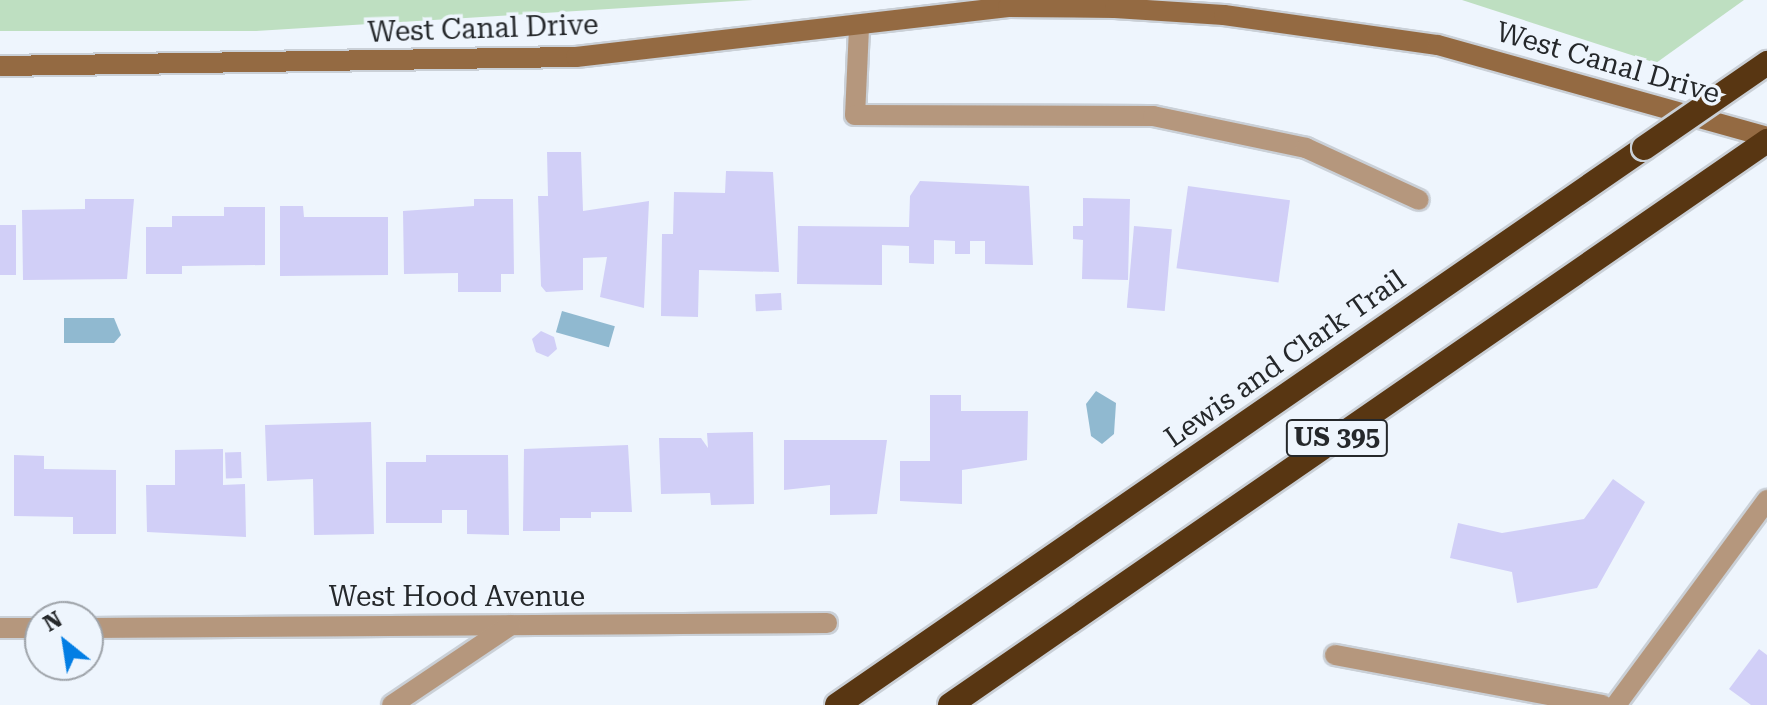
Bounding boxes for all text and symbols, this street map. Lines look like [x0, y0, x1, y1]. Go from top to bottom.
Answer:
street label: West Canal Drive [367, 8, 599, 50]
street label: West Canal Drive [1492, 15, 1724, 111]
street label: Lewis and Clark Trail [1158, 263, 1412, 455]
road number: US 395 [1285, 416, 1389, 460]
street label: West Hood Avenue [329, 580, 585, 614]
north arrow [24, 601, 104, 681]
text: N [39, 606, 66, 637]

